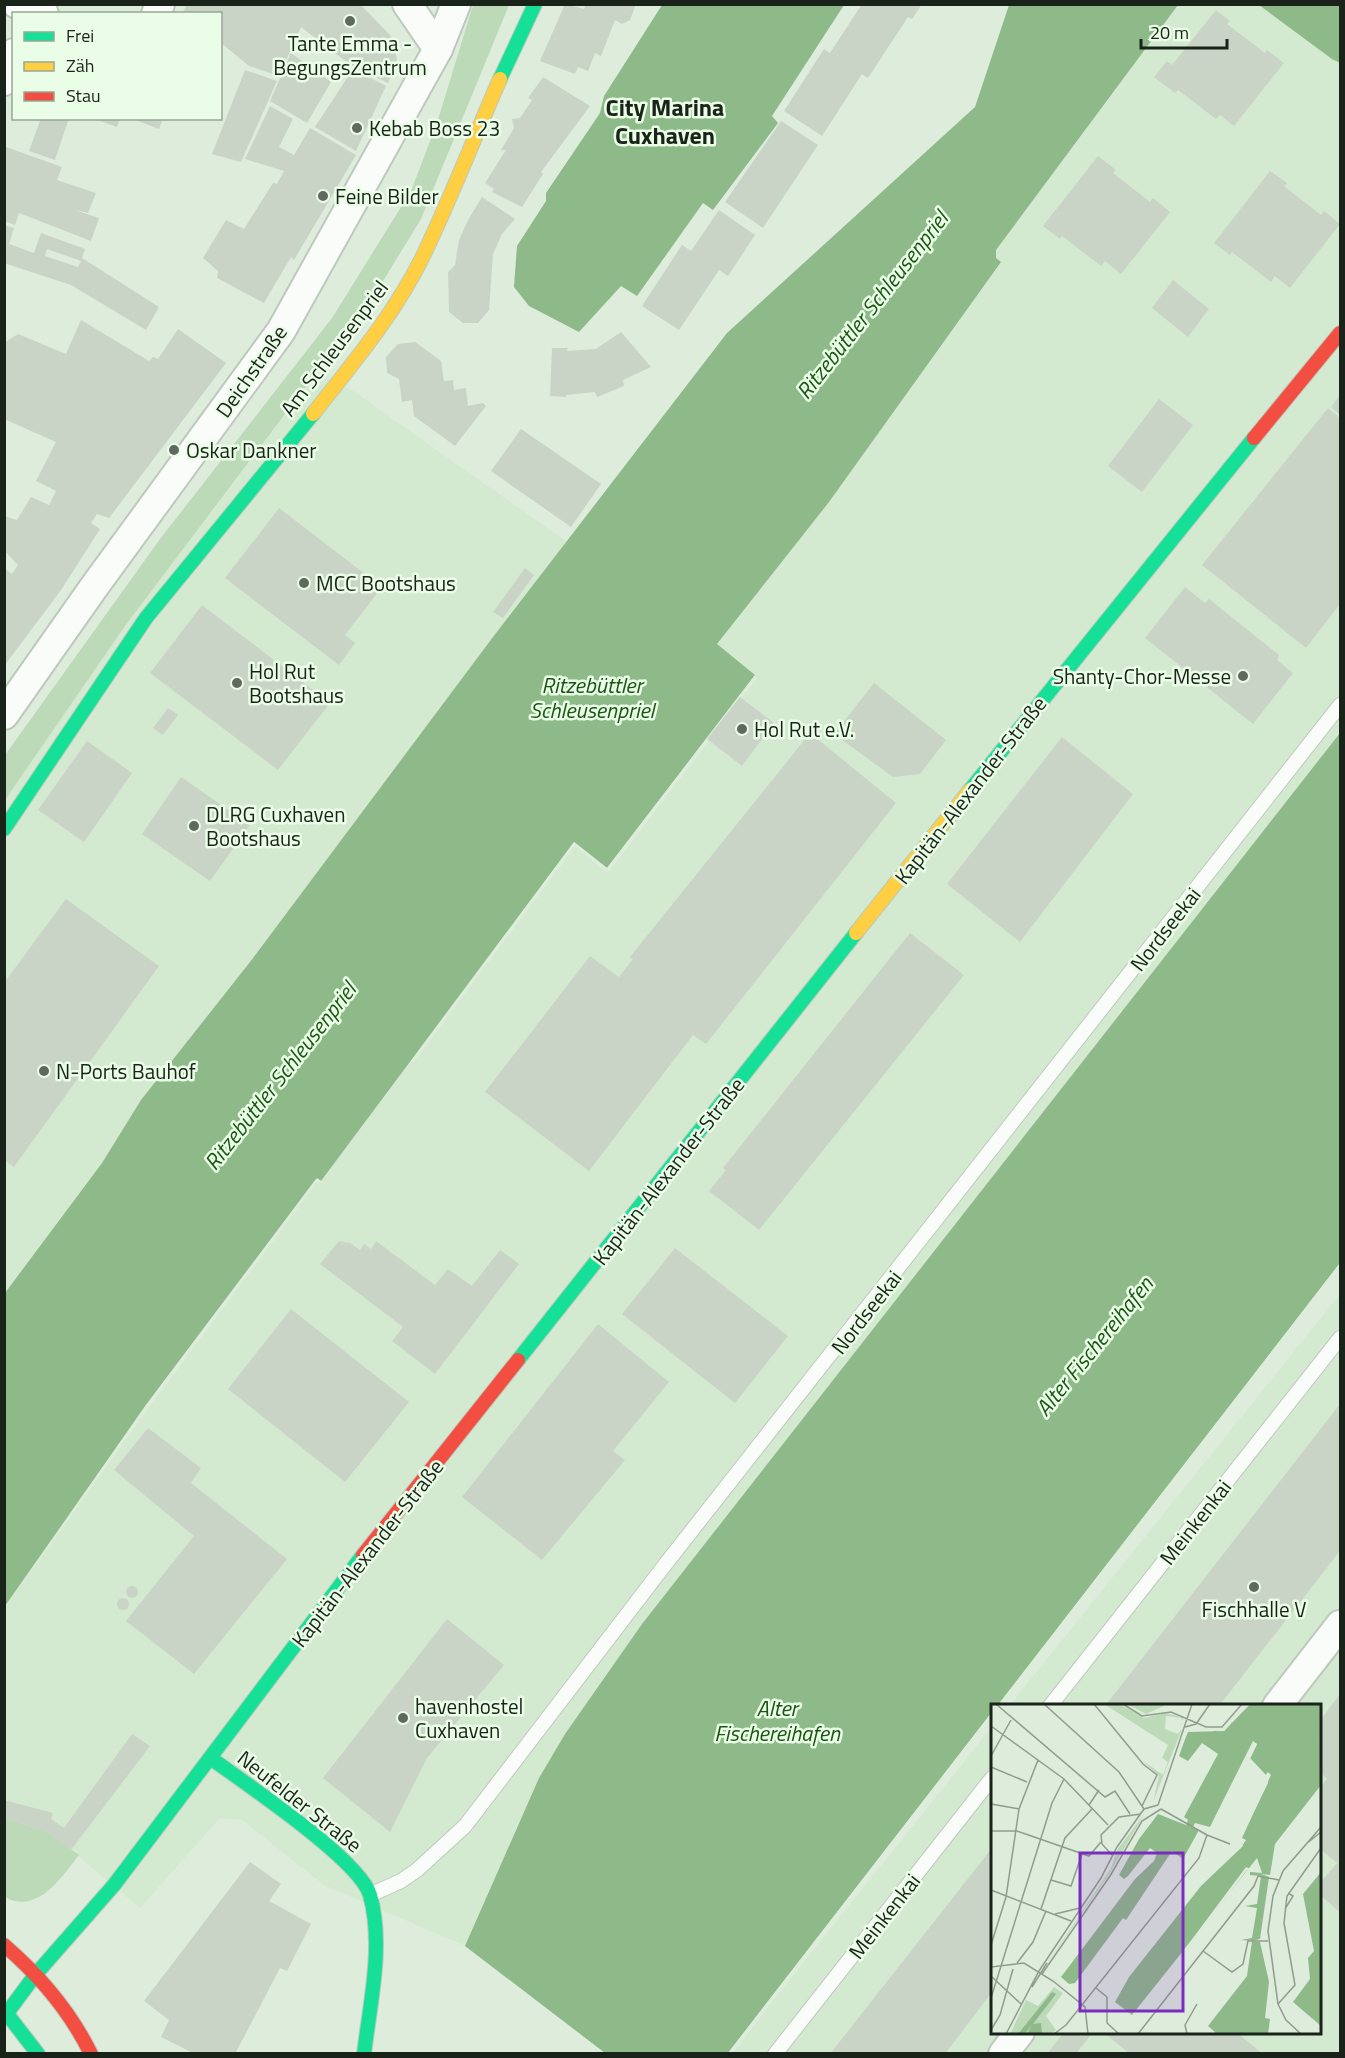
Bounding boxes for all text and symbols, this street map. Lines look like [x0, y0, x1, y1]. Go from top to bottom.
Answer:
legend [12, 12, 222, 120]
scale bar [1141, 12, 1226, 50]
marker: Tante Emma - BegungsZentrum [343, 14, 357, 28]
text: 20 m [1150, 19, 1189, 46]
text: Frei [66, 22, 94, 49]
place label: Tante Emma - BegungsZentrum [273, 27, 427, 83]
text: Zäh [66, 52, 94, 79]
text: Stau [66, 82, 101, 109]
district label: City Marina Cuxhaven [606, 89, 724, 153]
place label: Kebab Boss 23 [369, 112, 500, 144]
marker: Kebab Boss 23 [350, 121, 364, 135]
place label: Feine Bilder [335, 180, 439, 212]
marker: Feine Bilder [316, 189, 330, 203]
water label: Ritzebüttler Schleusenpriel [788, 202, 958, 406]
street label: Am Schleusenpriel [272, 273, 396, 423]
street label: Deichstraße [207, 318, 295, 424]
place label: Oskar Dankner [186, 434, 317, 466]
marker: Oskar Dankner [167, 443, 181, 457]
place label: MCC Bootshaus [316, 567, 456, 599]
marker: MCC Bootshaus [297, 576, 311, 590]
place label: Hol Rut Bootshaus [249, 655, 344, 711]
place label: Shanty-Chor-Messe [1053, 660, 1231, 692]
water label: Ritzebüttler Schleusenpriel [530, 668, 657, 727]
marker: Shanty-Chor-Messe [1236, 669, 1250, 683]
marker: Hol Rut Bootshaus [230, 676, 244, 690]
street label: Kapitän-Alexander-Straße [886, 689, 1054, 891]
place label: Hol Rut e.V. [754, 713, 854, 745]
marker: Hol Rut e.V. [735, 722, 749, 736]
place label: DLRG Cuxhaven Bootshaus [206, 798, 345, 854]
marker: DLRG Cuxhaven Bootshaus [187, 819, 201, 833]
street label: Nordseekai [1122, 880, 1208, 978]
water label: Ritzebüttler Schleusenpriel [196, 973, 366, 1177]
place label: N-Ports Bauhof [56, 1055, 196, 1087]
marker: N-Ports Bauhof [37, 1064, 51, 1078]
street label: Kapitän-Alexander-Straße [584, 1070, 752, 1272]
street label: Nordseekai [823, 1263, 909, 1361]
water label: Alter Fischereihafen [1027, 1268, 1162, 1423]
street label: Kapitän-Alexander-Straße [283, 1452, 451, 1654]
street label: Meinkenkai [1151, 1472, 1239, 1572]
marker: Fischhalle V [1247, 1580, 1261, 1594]
place label: Fischhalle V [1202, 1593, 1306, 1625]
place label: havenhostel Cuxhaven [415, 1690, 523, 1746]
water label: Alter Fischereihafen [714, 1691, 841, 1750]
inset map [991, 1704, 1321, 2034]
marker: havenhostel Cuxhaven [396, 1711, 410, 1725]
street label: Neufelder Straße [231, 1742, 369, 1860]
street label: Meinkenkai [840, 1866, 928, 1966]

